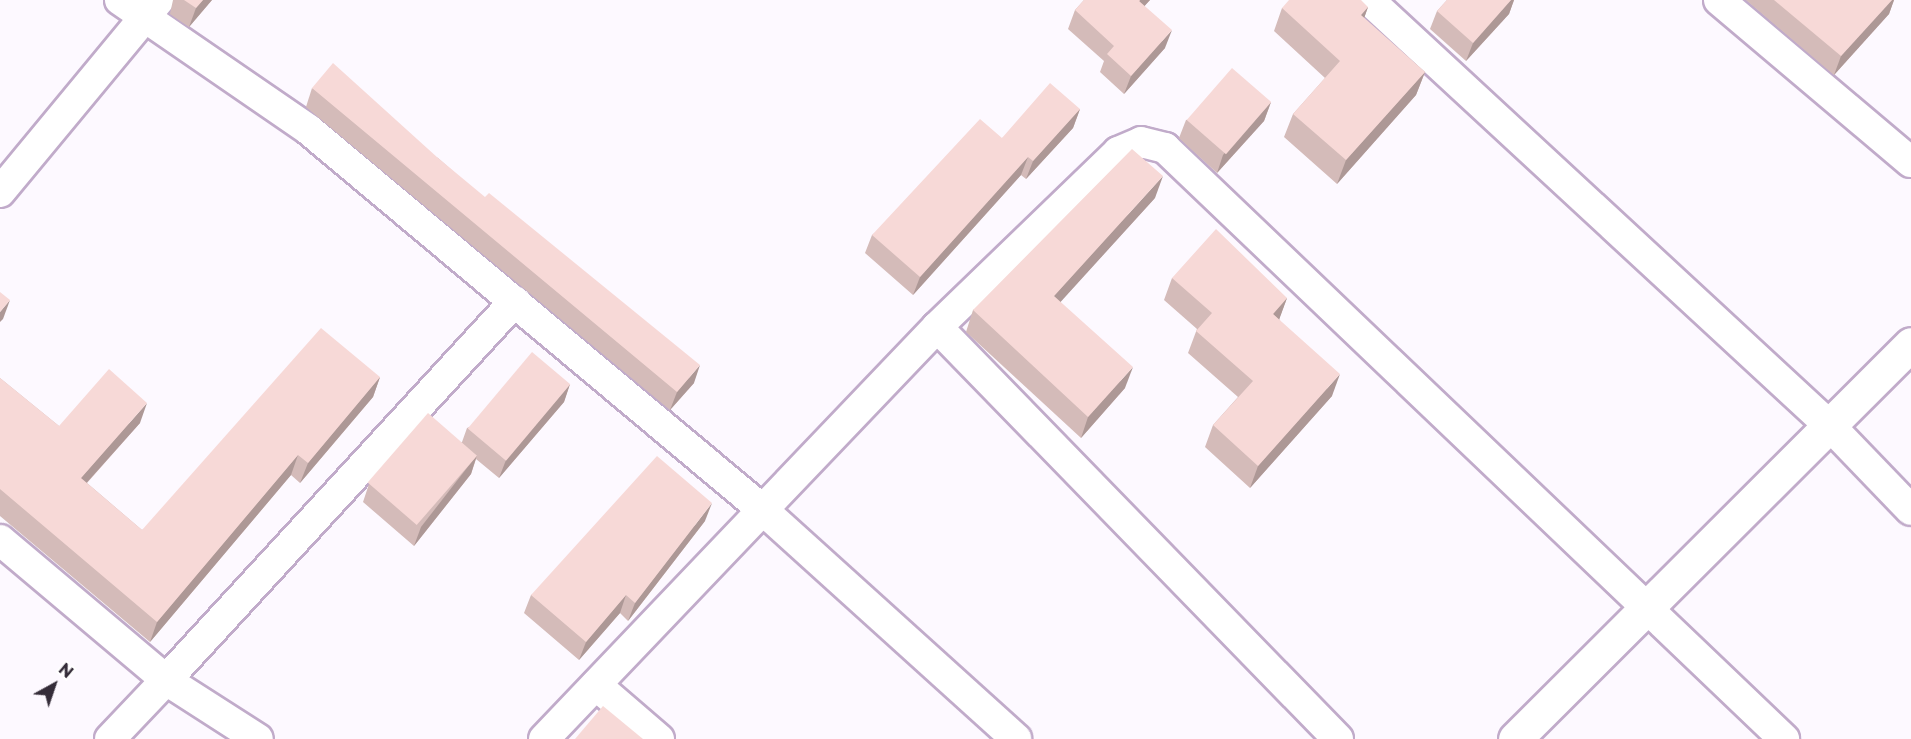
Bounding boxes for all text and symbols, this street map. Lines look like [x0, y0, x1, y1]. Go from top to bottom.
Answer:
north arrow [24, 655, 84, 715]
text: N [55, 659, 77, 682]

